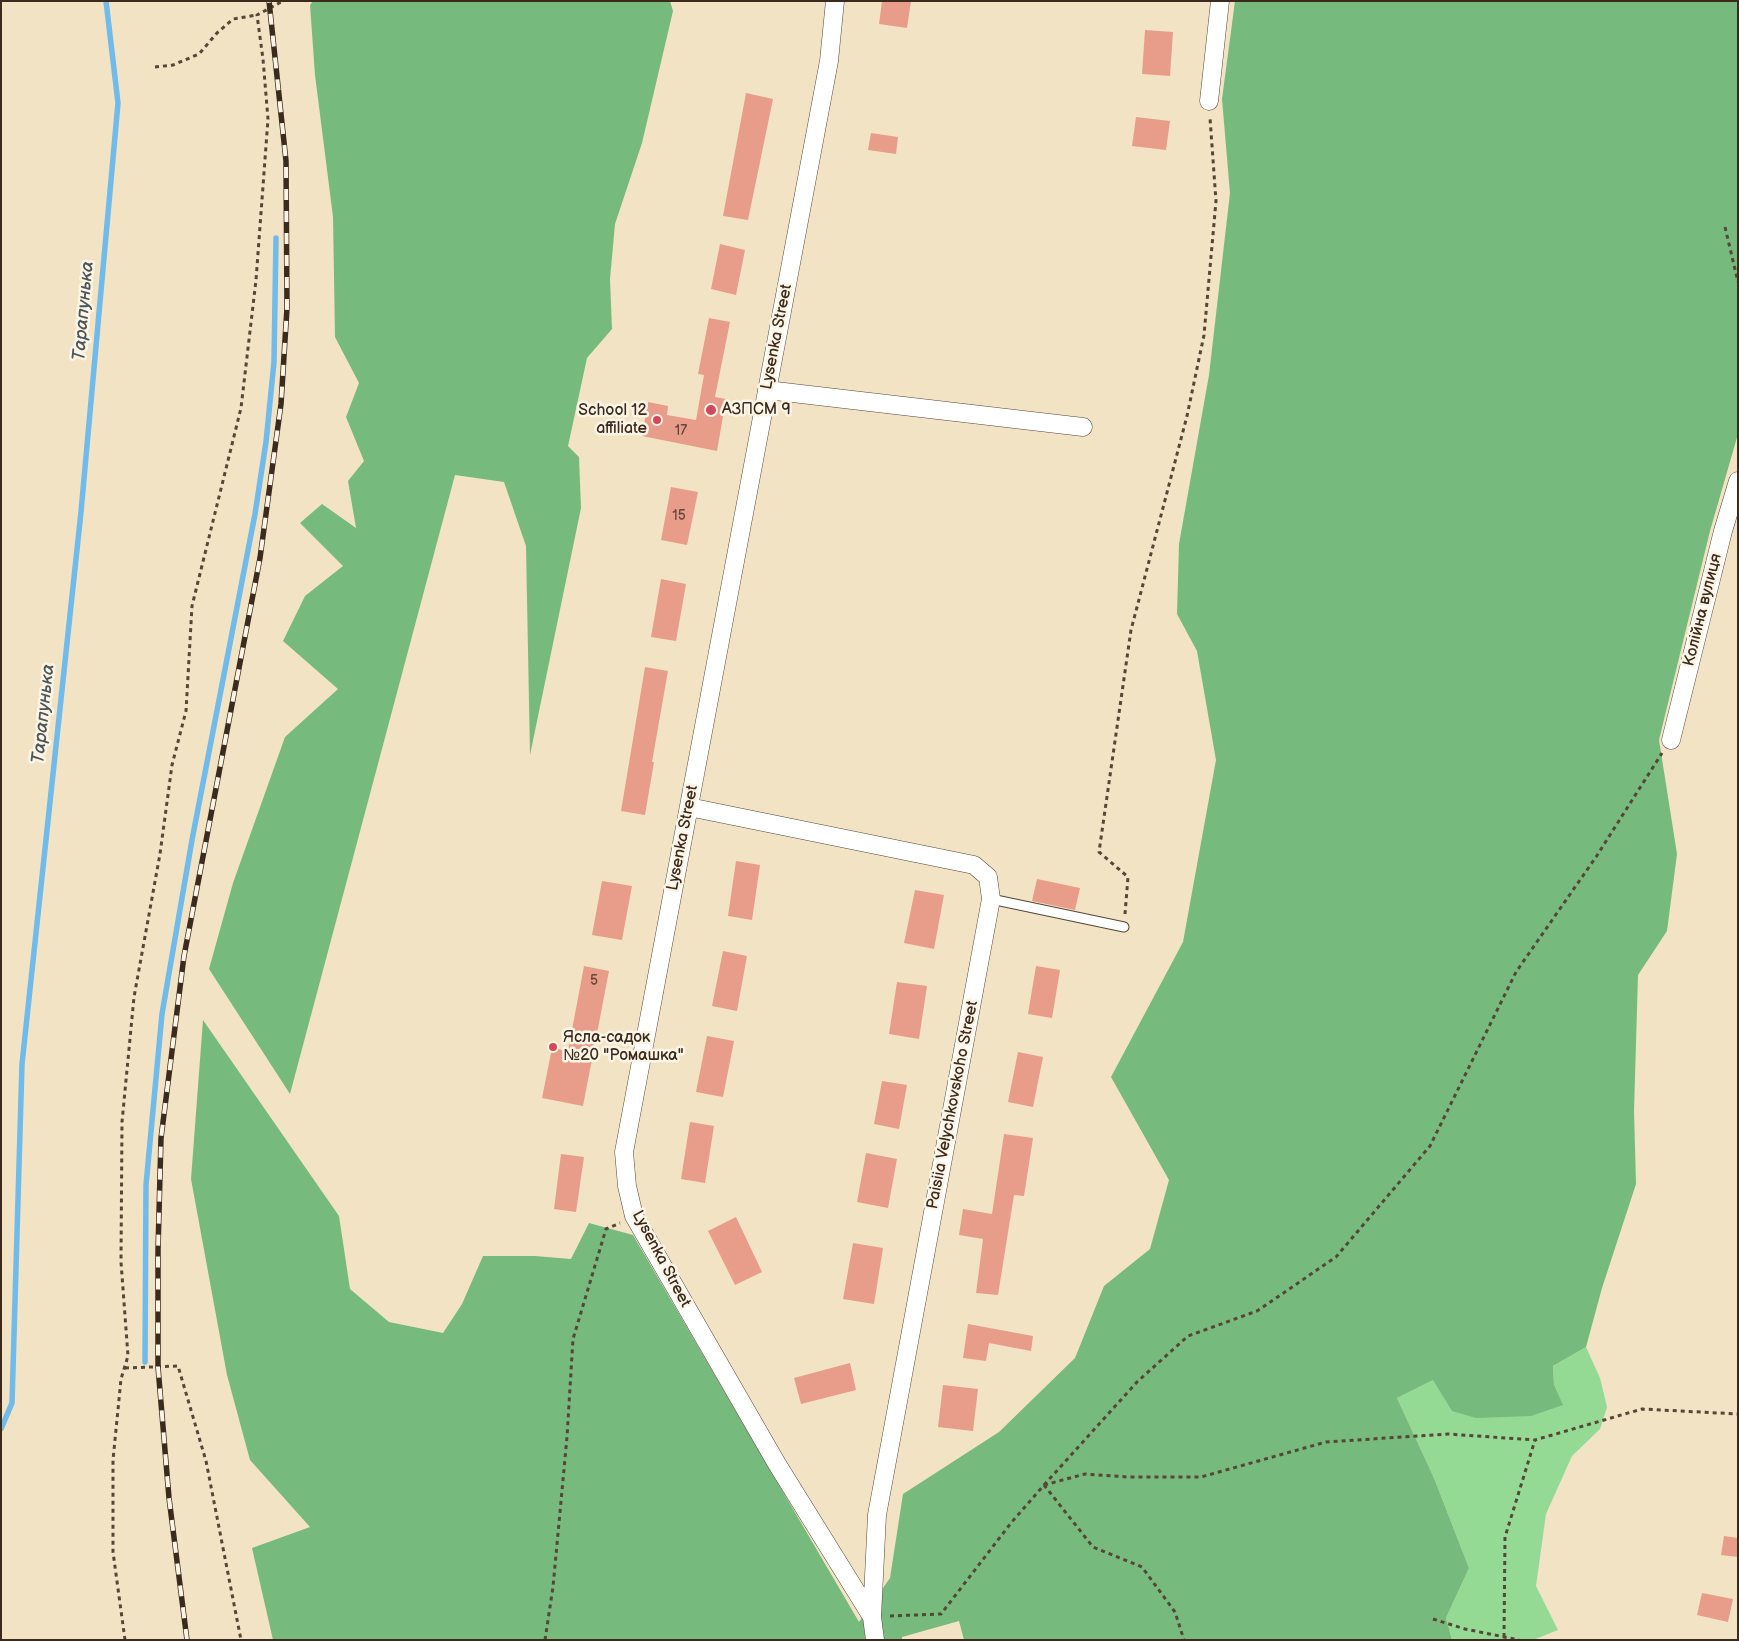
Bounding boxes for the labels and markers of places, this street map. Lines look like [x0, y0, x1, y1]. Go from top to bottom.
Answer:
place label: АЗПСМ 9 [722, 400, 791, 420]
place label: School 12 affiliate [578, 401, 647, 439]
marker: АЗПСМ 9 [704, 403, 718, 417]
marker: School 12 affiliate [651, 414, 663, 426]
place label: Ясла-садок №20 "Ромашка" [563, 1028, 684, 1066]
marker: Ясла-садок №20 "Ромашка" [547, 1041, 559, 1053]

